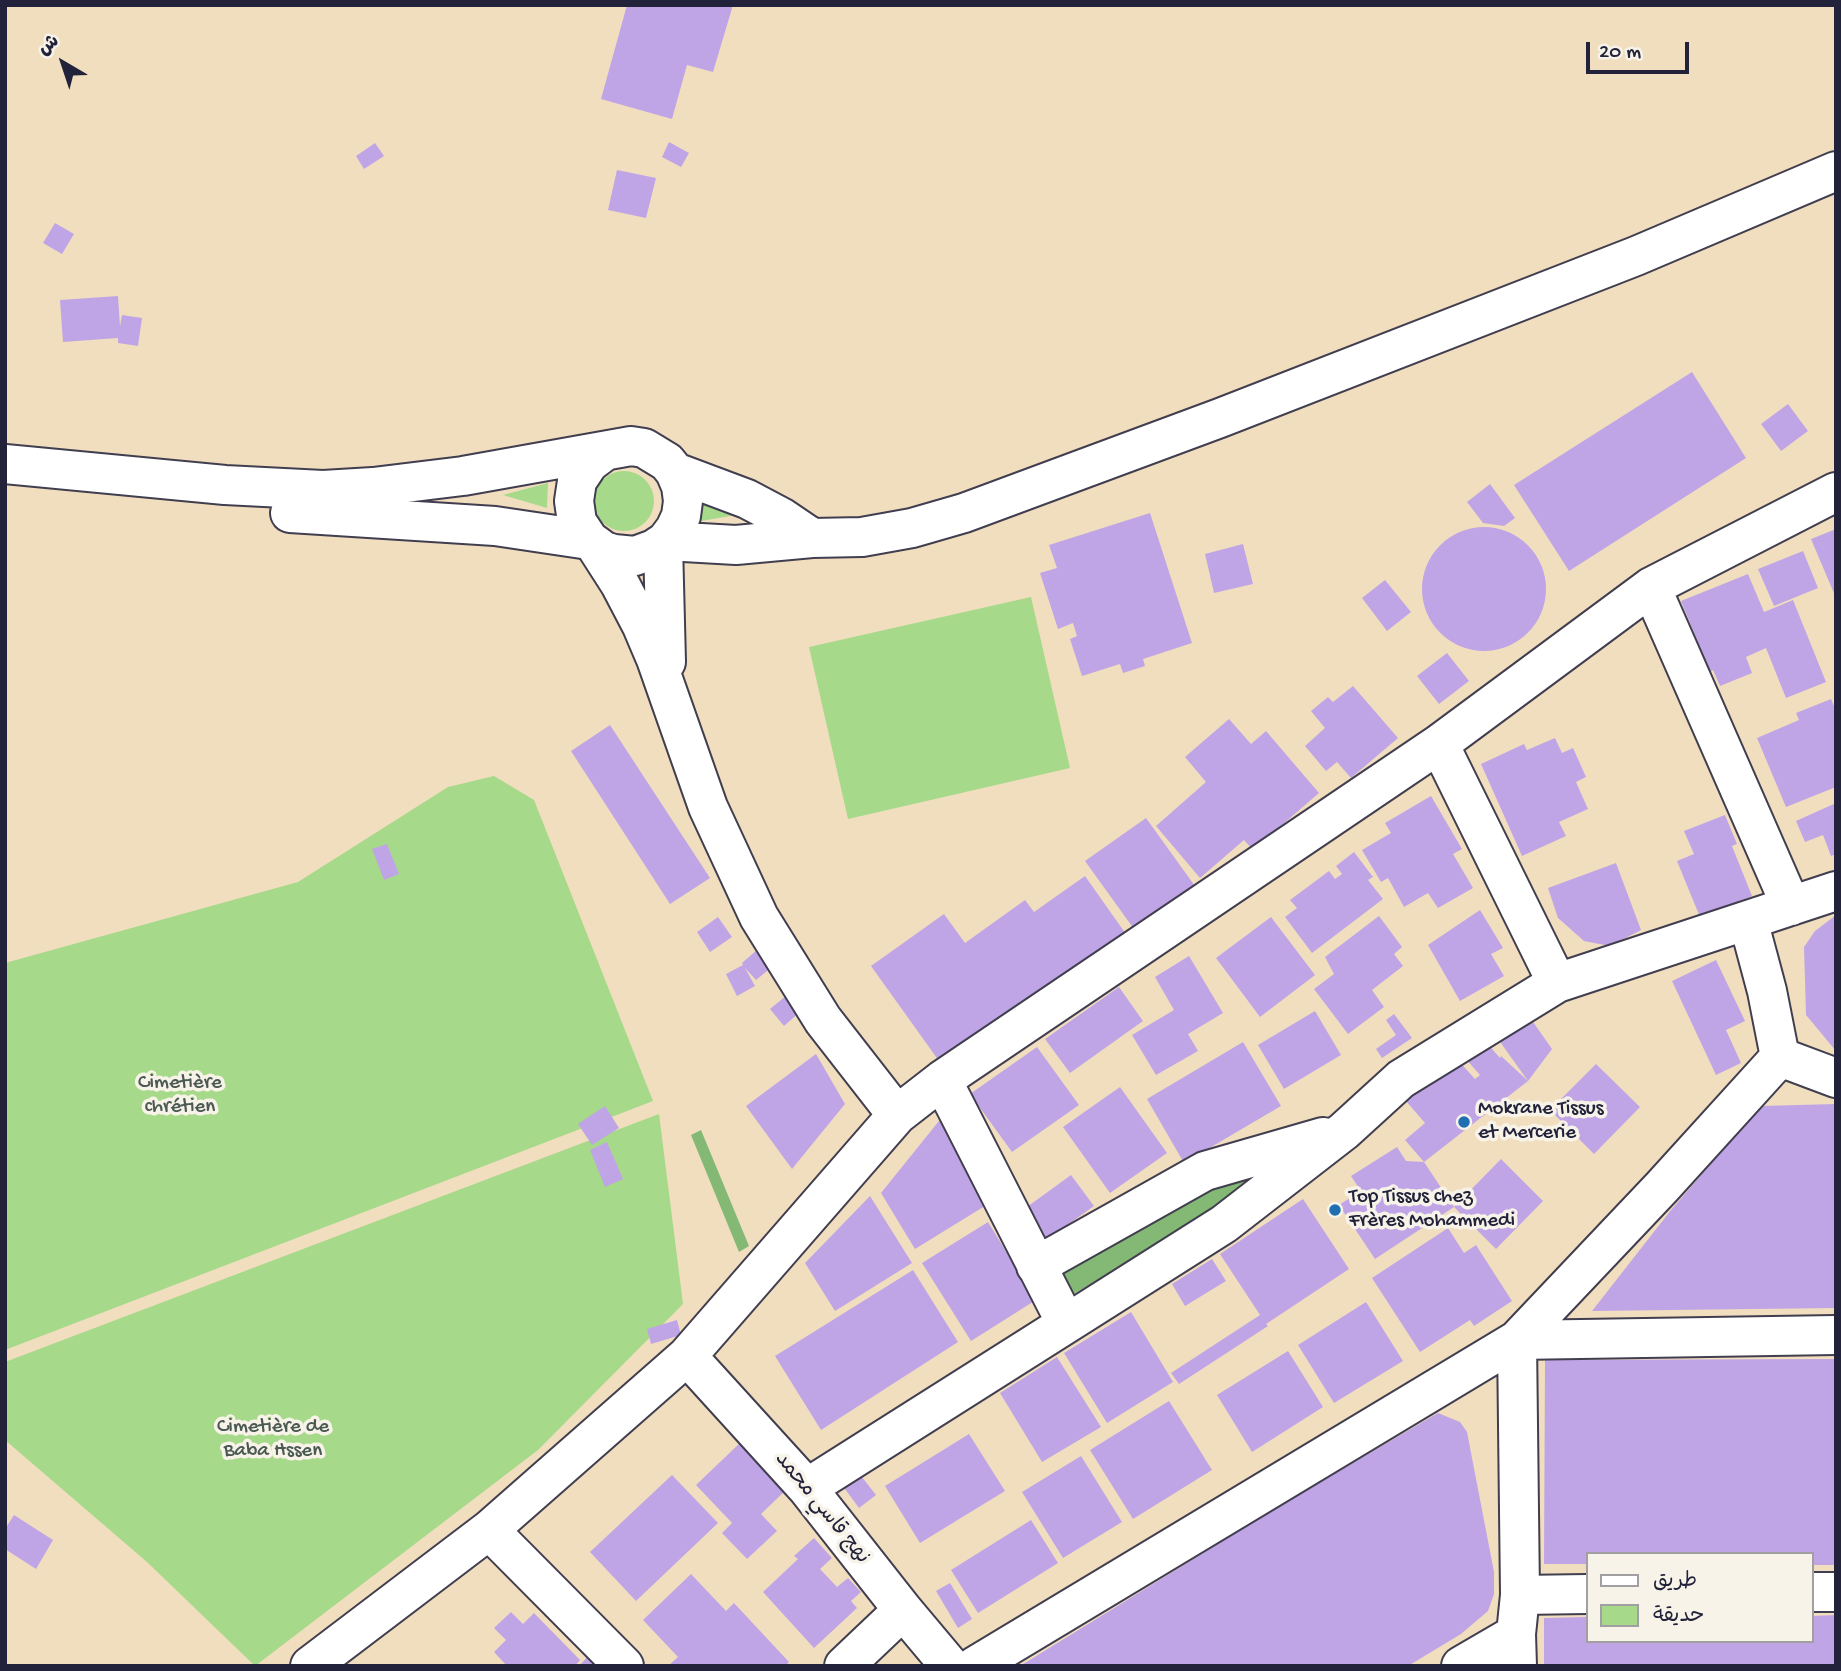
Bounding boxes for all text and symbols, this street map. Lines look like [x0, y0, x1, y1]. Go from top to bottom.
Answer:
north arrow [28, 28, 98, 98]
scale bar [1589, 28, 1692, 72]
text: ش [34, 31, 65, 62]
text: 20 m [1599, 41, 1641, 66]
park label: Cimetière chrétien [138, 1071, 222, 1121]
place label: Mokrane Tissus et Mercerie [1478, 1097, 1603, 1147]
marker: Mokrane Tissus et Mercerie [1456, 1114, 1472, 1130]
place label: Top Tissus chez Frères Mohammedi [1349, 1185, 1515, 1235]
marker: Top Tissus chez Frères Mohammedi [1327, 1202, 1343, 1218]
park label: Cimetière de Baba Hssen [217, 1415, 329, 1465]
street label: نهج قاسي محمد [768, 1448, 874, 1570]
legend [1586, 1552, 1813, 1643]
text: طريق [1653, 1570, 1697, 1595]
text: حديقة [1653, 1605, 1704, 1630]

